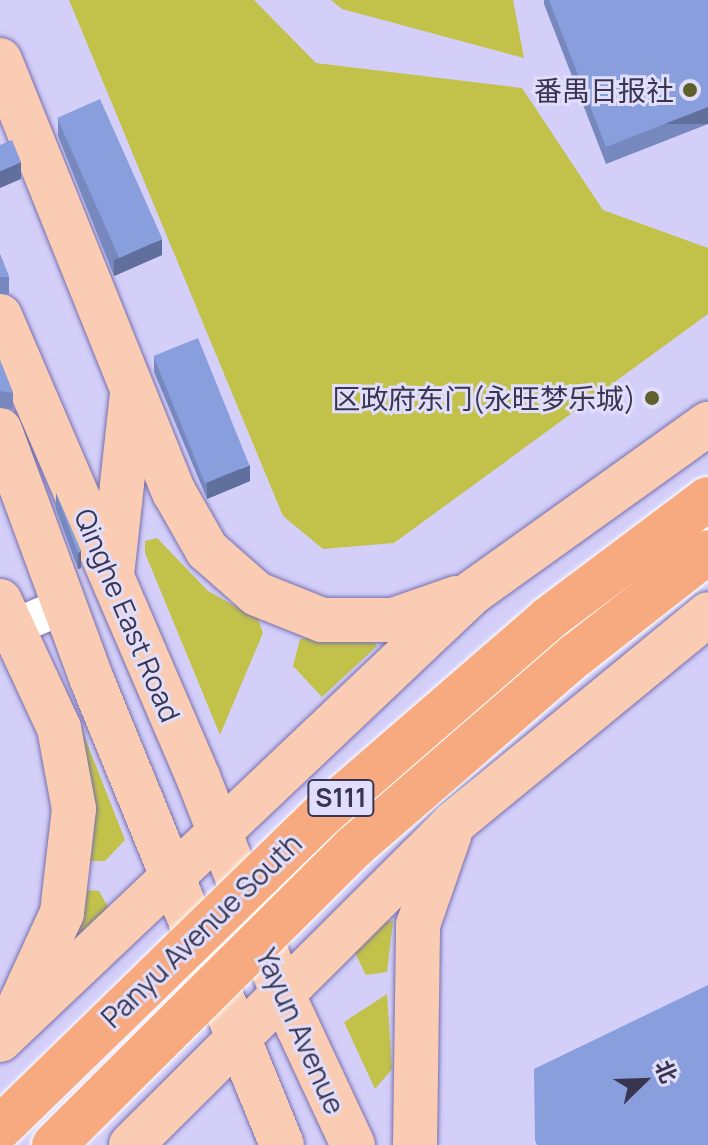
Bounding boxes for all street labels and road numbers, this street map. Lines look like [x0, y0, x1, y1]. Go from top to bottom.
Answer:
street label: Qinghe East Road [68, 504, 188, 726]
road number: S111 [307, 776, 375, 820]
street label: Panyu Avenue South [94, 826, 308, 1034]
street label: Yayun Avenue [250, 943, 352, 1119]

